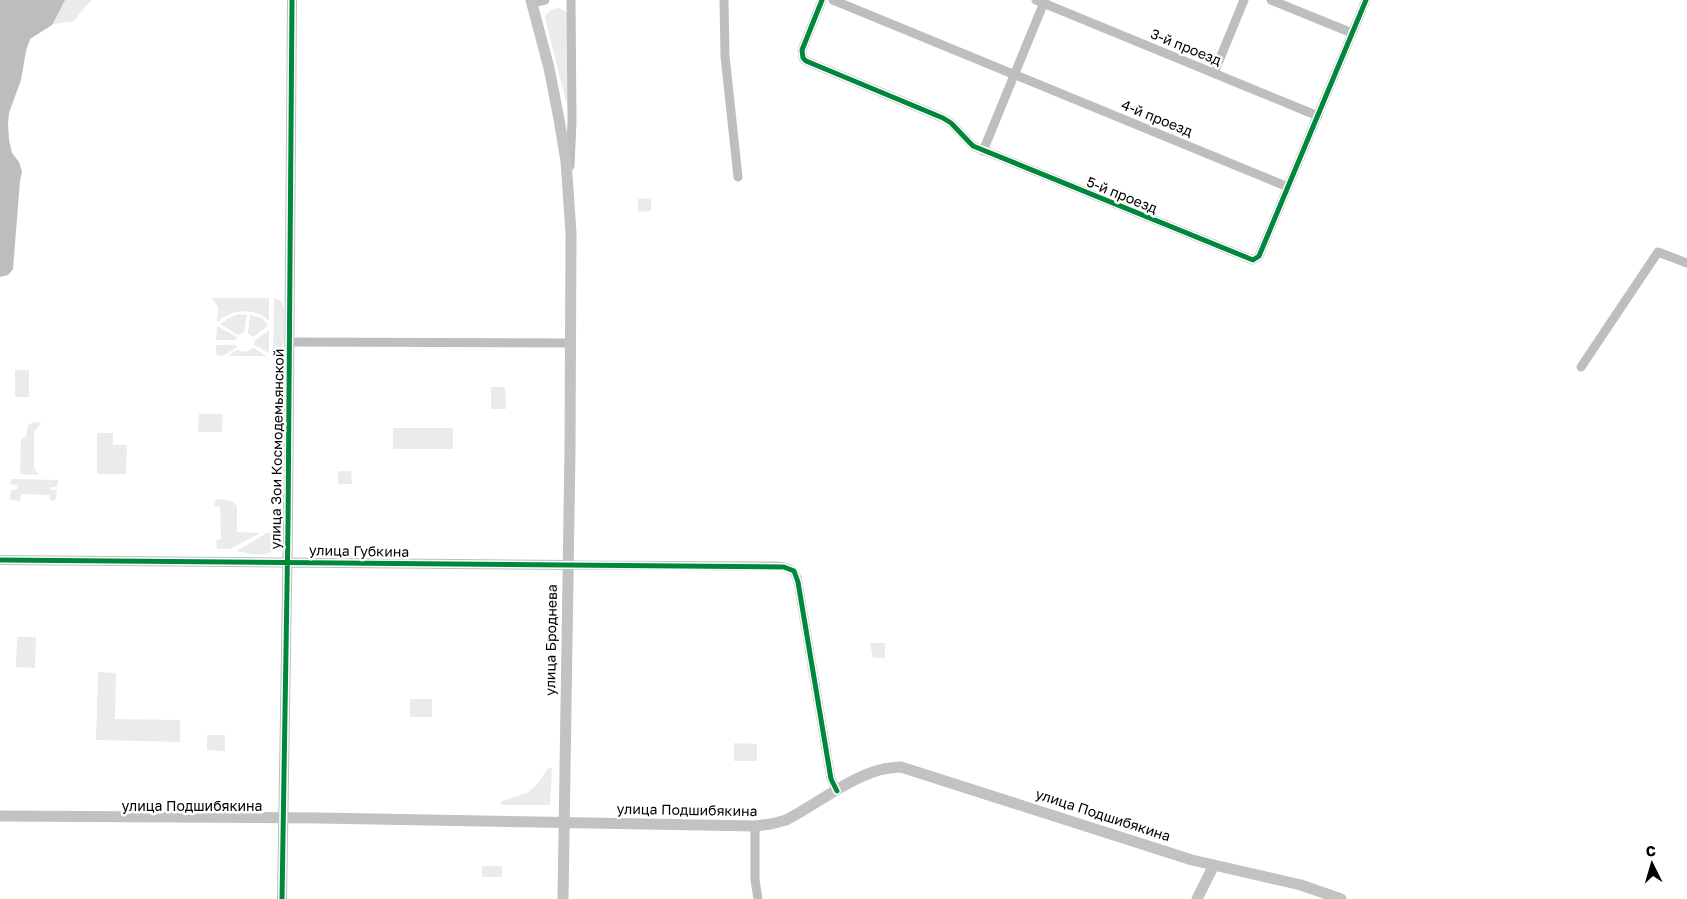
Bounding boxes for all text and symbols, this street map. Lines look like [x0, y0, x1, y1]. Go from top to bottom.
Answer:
street label: 3-й проезд [1148, 25, 1225, 69]
street label: 4-й проезд [1119, 96, 1196, 140]
street label: 5-й проезд [1084, 173, 1161, 217]
street label: улица Зои Космодемьянской [266, 349, 287, 549]
street label: улица Губкина [309, 541, 409, 560]
street label: улица Броднева [541, 584, 560, 696]
street label: улица Подшибякина [1033, 785, 1173, 844]
street label: улица Подшибякина [122, 797, 262, 814]
street label: улица Подшибякина [616, 800, 758, 819]
north arrow [1627, 839, 1677, 889]
text: С [1645, 842, 1657, 859]

